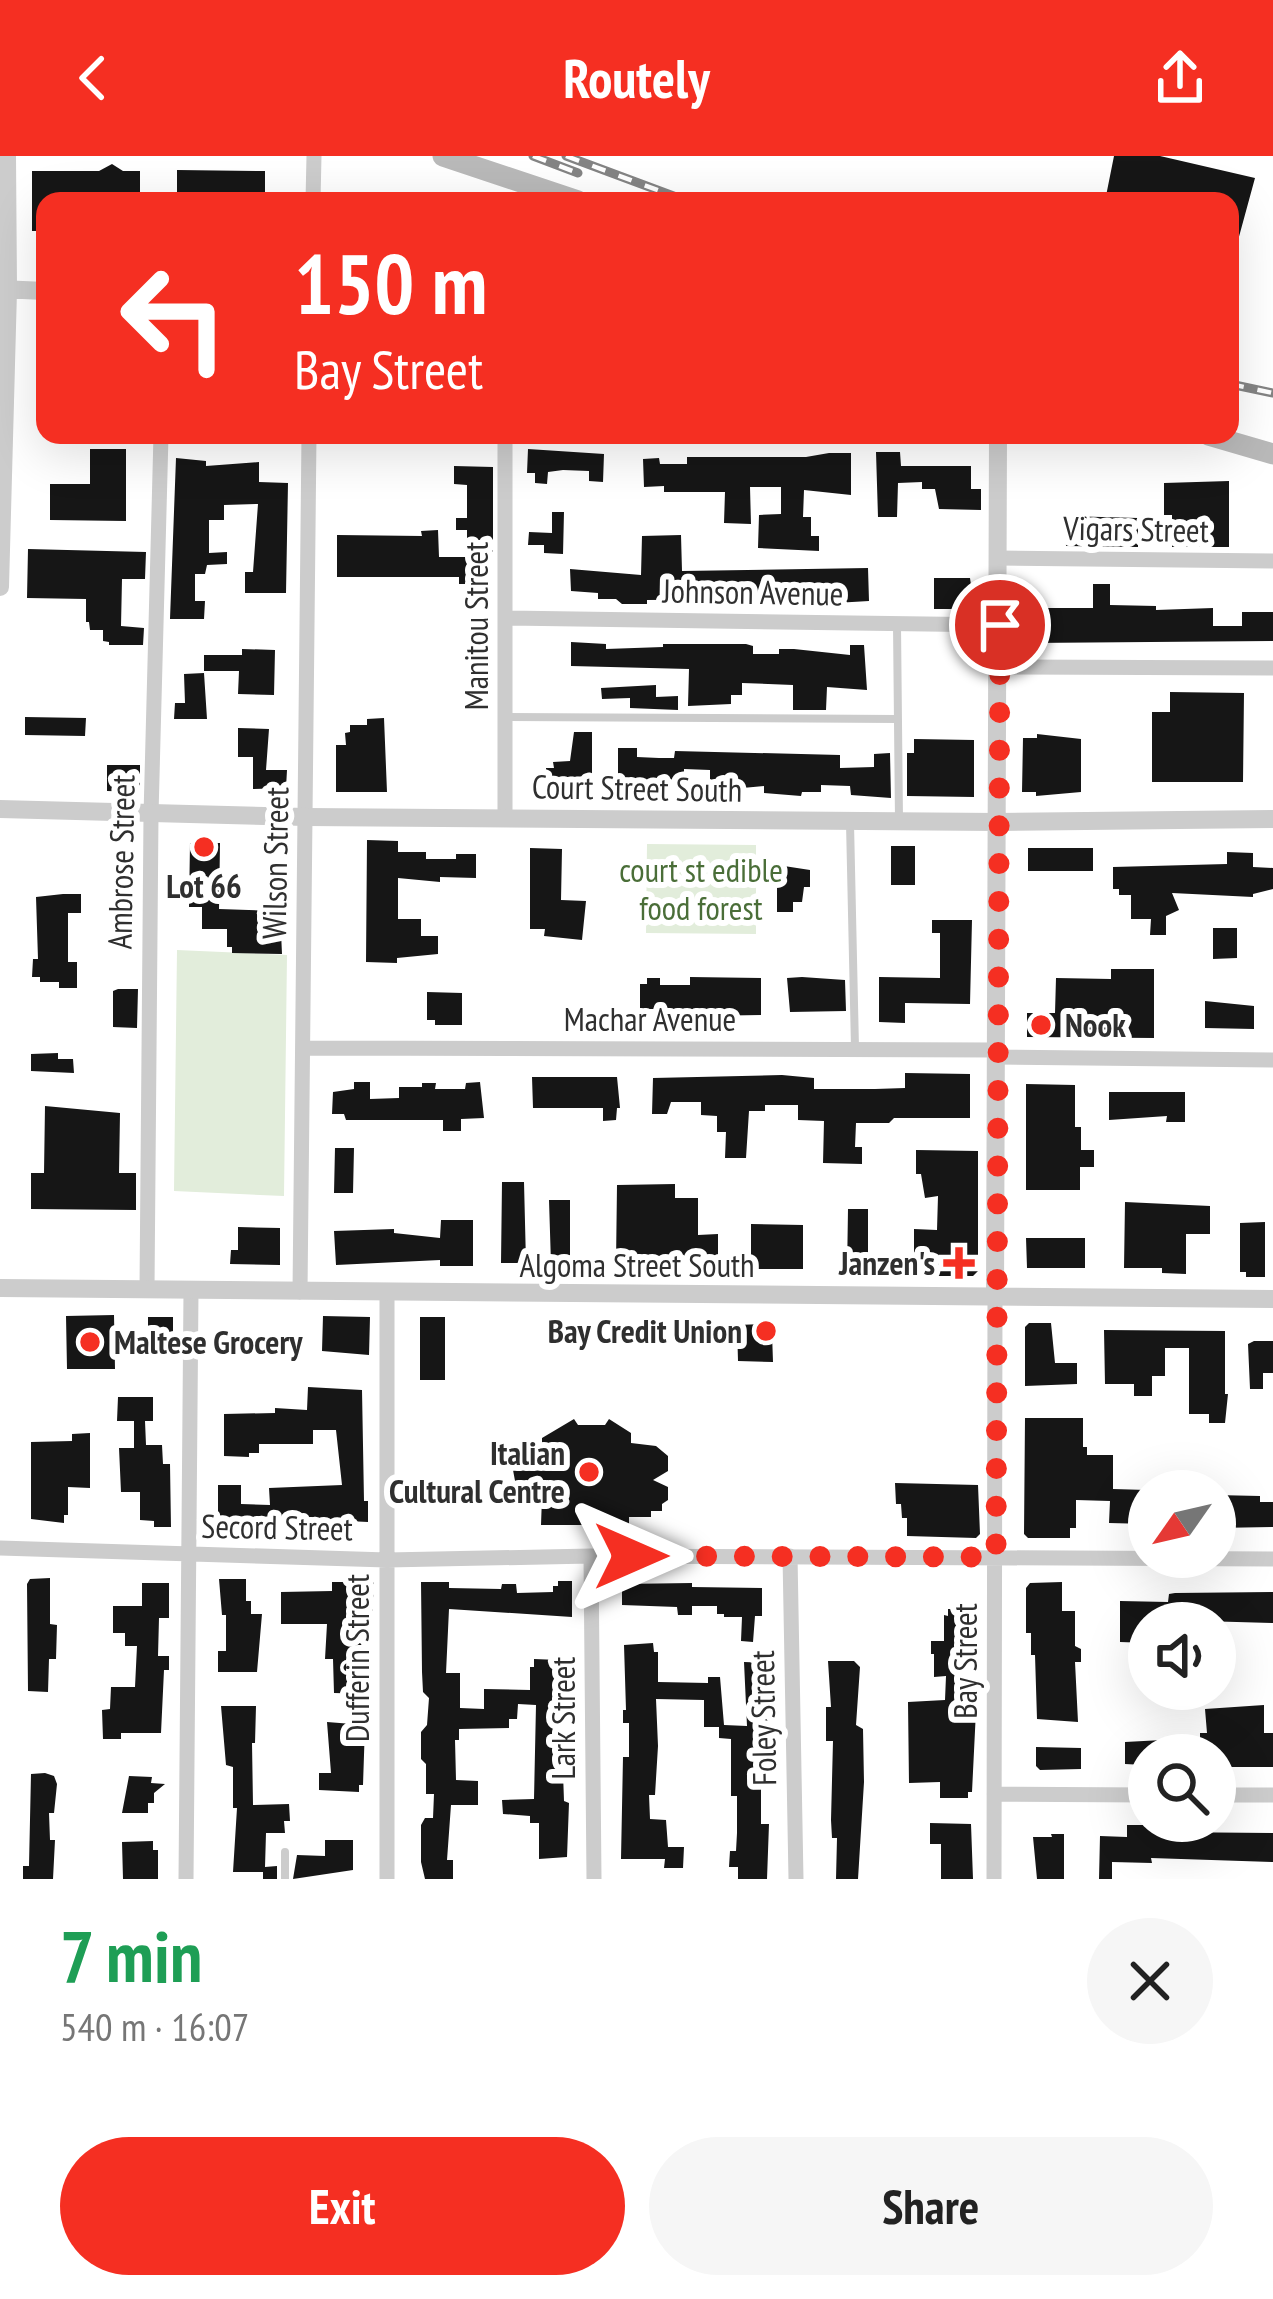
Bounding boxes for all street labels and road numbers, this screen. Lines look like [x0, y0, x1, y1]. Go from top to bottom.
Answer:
street label: Vigars Street [1062, 506, 1209, 551]
street label: Manitou Street [454, 542, 497, 710]
street label: Johnson Avenue [661, 568, 844, 615]
street label: Court Street South [532, 764, 743, 811]
street label: Ambrose Street [97, 774, 144, 950]
street label: Wilson Street [252, 787, 297, 939]
street label: Machar Avenue [564, 997, 736, 1040]
street label: Algoma Street South [519, 1243, 755, 1286]
street label: Secord Street [201, 1504, 353, 1549]
street label: Dufferin Street [335, 1574, 378, 1742]
street label: Bay Street [943, 1603, 986, 1719]
street label: Foley Street [740, 1650, 785, 1786]
street label: Lark Street [541, 1657, 584, 1779]

